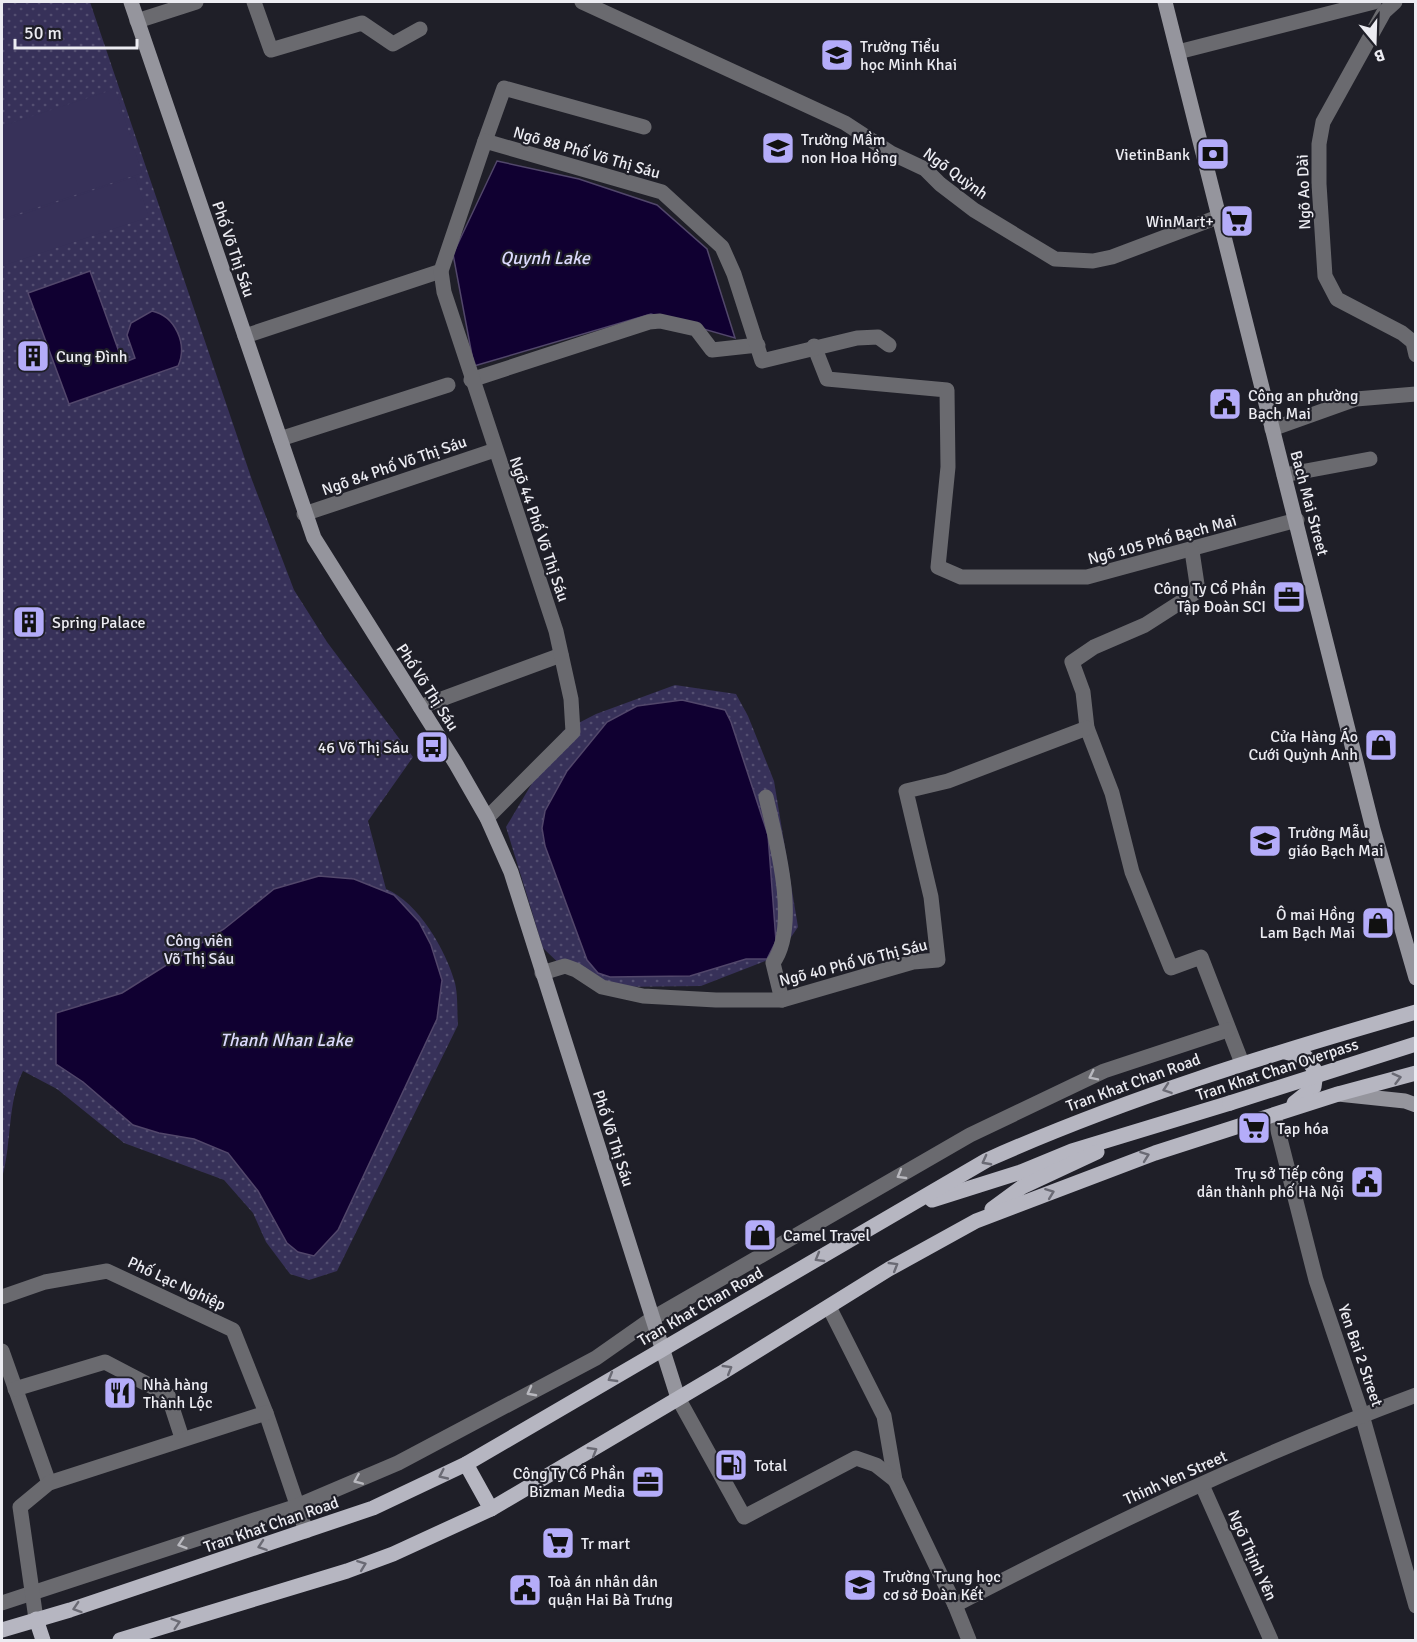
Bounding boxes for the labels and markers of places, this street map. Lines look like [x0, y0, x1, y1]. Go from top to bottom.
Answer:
school or university icon: Trường Tiểu học Minh Khai [819, 37, 855, 73]
place label: Trường Tiểu học Minh Khai [860, 37, 957, 75]
school or university icon: Trường Mầm non Hoa Hồng [760, 130, 796, 166]
place label: Trường Mầm non Hoa Hồng [801, 130, 897, 168]
bank icon: VietinBank [1195, 136, 1231, 172]
place label: VietinBank [1115, 145, 1190, 165]
supermarket icon: WinMart+ [1219, 203, 1255, 239]
place label: WinMart+ [1146, 212, 1214, 232]
building icon: Cung Đình [15, 338, 51, 374]
place label: Cung Đình [56, 347, 127, 367]
public building icon: Công an phường Bạch Mai [1207, 386, 1243, 422]
place label: Công an phường Bạch Mai [1248, 386, 1358, 424]
place label: Công Ty Cổ Phần Tập Đoàn SCI [1154, 579, 1266, 617]
office icon: Công Ty Cổ Phần Tập Đoàn SCI [1271, 579, 1307, 615]
building icon: Spring Palace [11, 604, 47, 640]
place label: Spring Palace [52, 613, 146, 633]
place label: Cửa Hàng Áo Cưới Quỳnh Anh [1248, 727, 1358, 765]
shop icon: Cửa Hàng Áo Cưới Quỳnh Anh [1363, 727, 1399, 763]
bus stop icon: 46 Võ Thị Sáu [414, 729, 450, 765]
place label: 46 Võ Thị Sáu [318, 738, 409, 758]
school or university icon: Trường Mẫu giáo Bạch Mai [1247, 823, 1283, 859]
place label: Trường Mẫu giáo Bạch Mai [1288, 823, 1384, 861]
place label: Ô mai Hồng Lam Bạch Mai [1260, 905, 1355, 943]
shop icon: Ô mai Hồng Lam Bạch Mai [1360, 905, 1396, 941]
supermarket icon: Tạp hóa [1236, 1110, 1272, 1146]
place label: Tạp hóa [1277, 1119, 1329, 1139]
place label: Trụ sở Tiếp công dân thành phố Hà Nội [1197, 1164, 1344, 1202]
public building icon: Trụ sở Tiếp công dân thành phố Hà Nội [1349, 1164, 1385, 1200]
shop icon: Camel Travel [742, 1217, 778, 1253]
place label: Camel Travel [783, 1226, 870, 1246]
restaurant icon: Nhà hàng Thành Lộc [102, 1375, 138, 1411]
place label: Nhà hàng Thành Lộc [143, 1375, 212, 1413]
fuel station icon: Total [713, 1447, 749, 1483]
place label: Total [754, 1456, 787, 1476]
place label: Công Ty Cổ Phần Bizman Media [513, 1464, 625, 1502]
office icon: Công Ty Cổ Phần Bizman Media [630, 1464, 666, 1500]
supermarket icon: Tr mart [540, 1525, 576, 1561]
place label: Tr mart [581, 1534, 631, 1554]
school or university icon: Trường Trung học cơ sở Đoàn Kết [842, 1567, 878, 1603]
place label: Trường Trung học cơ sở Đoàn Kết [883, 1567, 1001, 1605]
public building icon: Toà án nhân dân quận Hai Bà Trưng [507, 1572, 543, 1608]
place label: Toà án nhân dân quận Hai Bà Trưng [548, 1572, 673, 1610]

